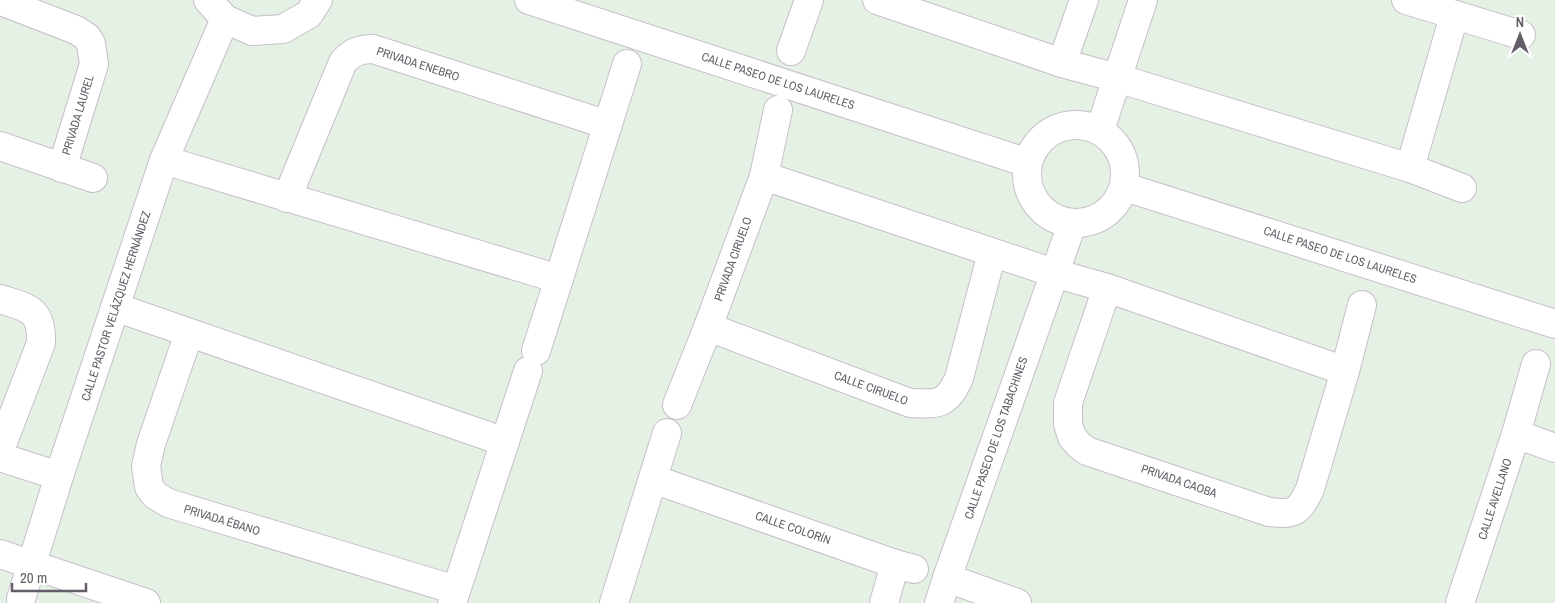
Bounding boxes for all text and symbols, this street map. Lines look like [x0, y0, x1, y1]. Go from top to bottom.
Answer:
north arrow [1495, 10, 1545, 60]
text: N [1516, 13, 1524, 31]
street label: PRIVADA ENEBRO [375, 43, 462, 85]
street label: CALLE PASEO DE LOS LAURELES [699, 49, 857, 113]
street label: PRIVADA LAUREL [58, 72, 98, 157]
street label: CALLE PASTOR VELÁZQUEZ HERNÁNDEZ [78, 209, 154, 403]
street label: PRIVADA CIRUELO [710, 214, 756, 303]
street label: CALLE PASEO DE LOS LAURELES [1261, 223, 1419, 287]
street label: CALLE PASEO DE LOS TABACHINES [961, 354, 1031, 521]
street label: CALLE CIRUELO [832, 367, 911, 409]
street label: CALLE AVELLANO [1474, 456, 1516, 542]
street label: PRIVADA CAOBA [1139, 461, 1219, 502]
street label: PRIVADA ÉBANO [182, 501, 262, 539]
street label: CALLE COLORÍN [753, 508, 833, 548]
scale bar [12, 560, 86, 592]
text: 20 m [20, 567, 47, 588]

